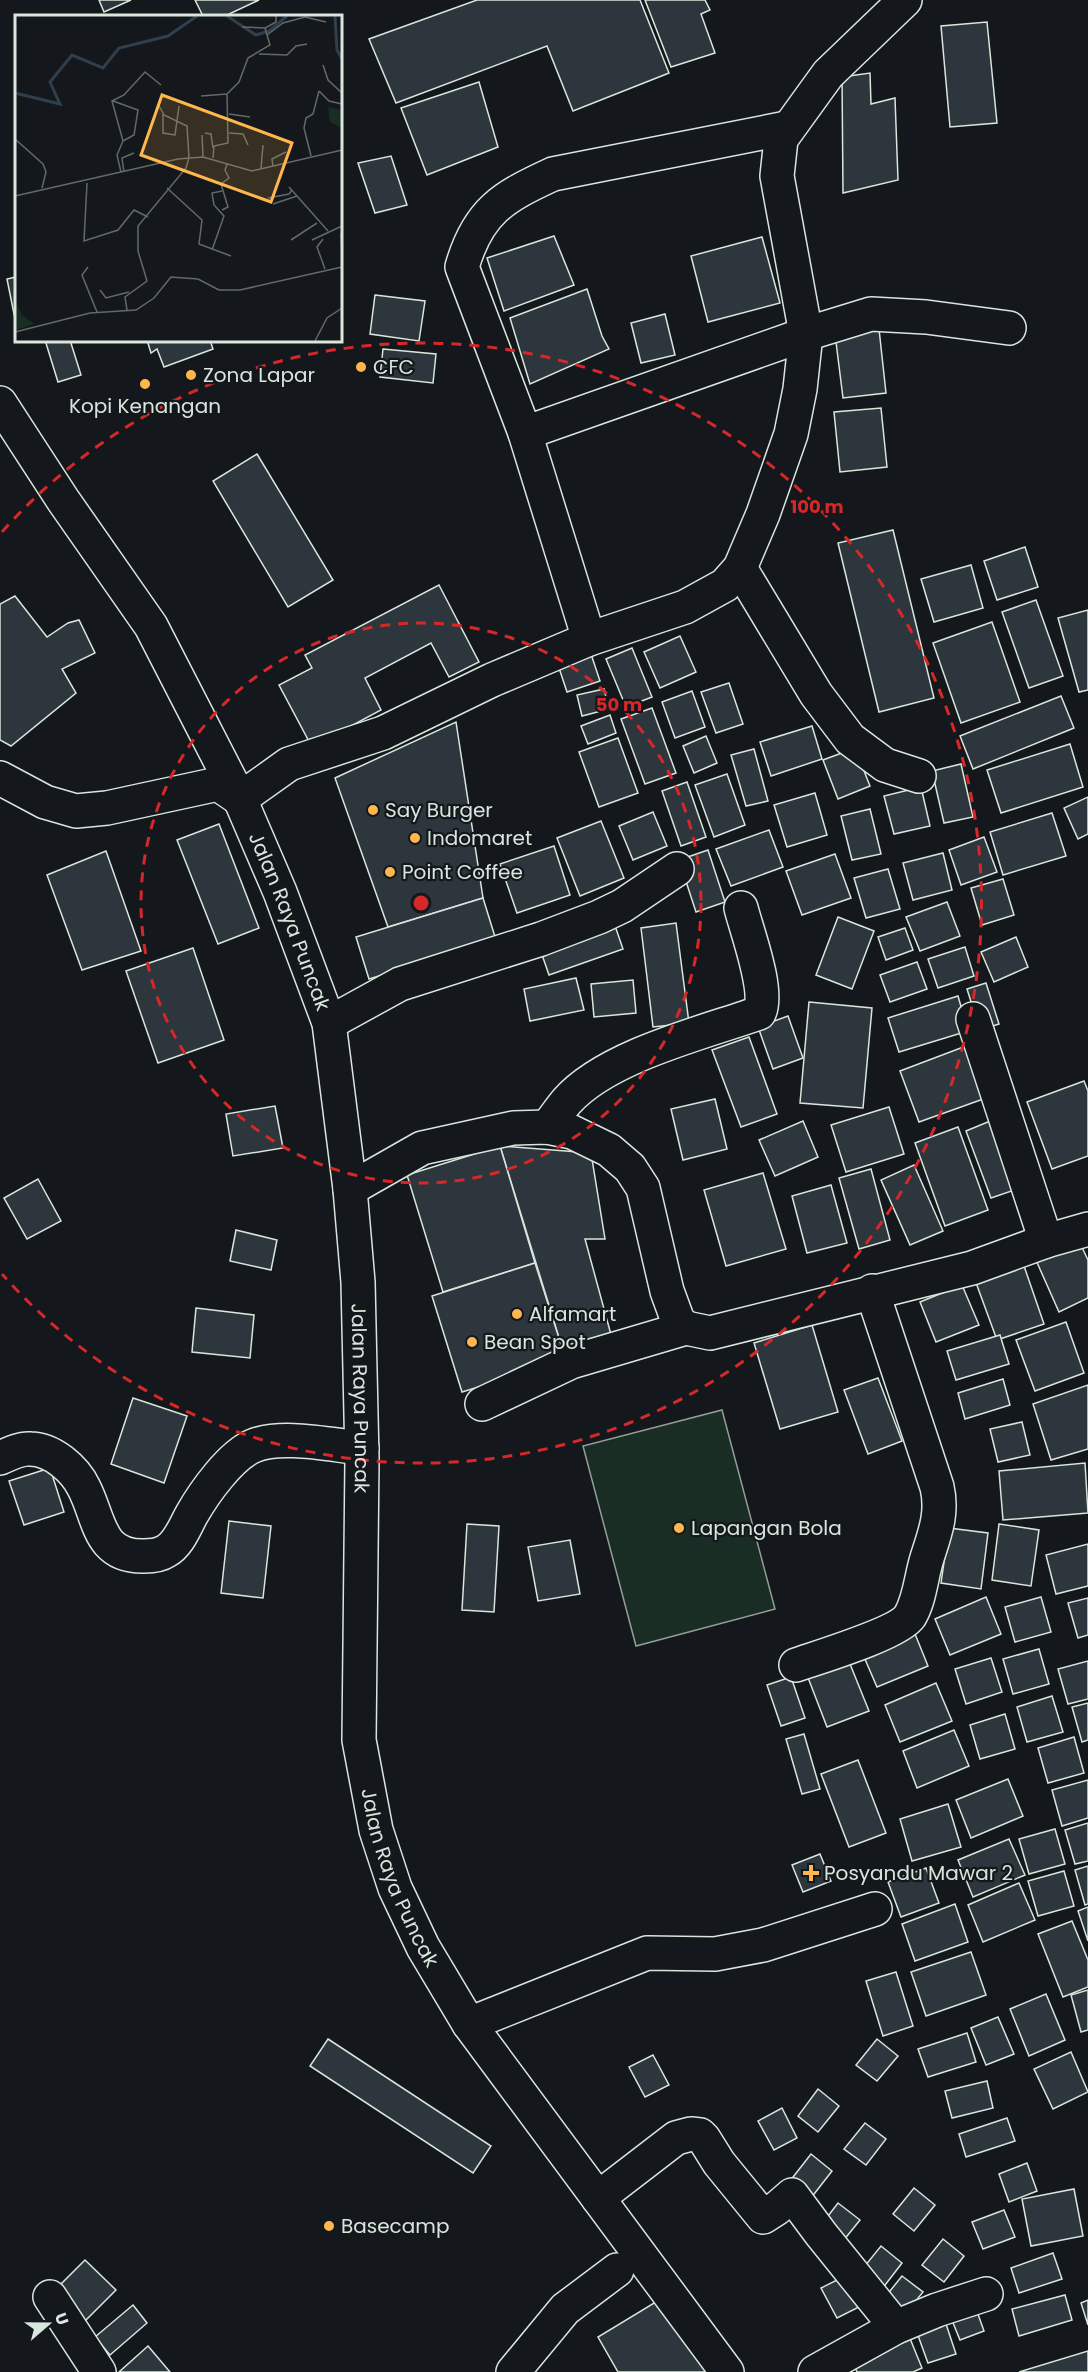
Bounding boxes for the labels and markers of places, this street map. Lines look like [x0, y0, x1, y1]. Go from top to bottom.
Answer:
place label: CFC [373, 353, 414, 381]
marker: CFC [354, 360, 368, 374]
place label: Zona Lapar [203, 361, 315, 389]
marker: Zona Lapar [184, 368, 198, 382]
marker: Kopi Kenangan [138, 377, 152, 391]
place label: Kopi Kenangan [69, 392, 221, 420]
place label: Say Burger [385, 796, 493, 824]
marker: Say Burger [366, 803, 380, 817]
place label: Indomaret [427, 824, 532, 852]
marker: Indomaret [408, 831, 422, 845]
place label: Point Coffee [402, 858, 523, 886]
marker: Point Coffee [383, 865, 397, 879]
centre of rings [411, 893, 431, 913]
place label: Alfamart [529, 1300, 616, 1328]
marker: Alfamart [510, 1307, 524, 1321]
place label: Bean Spot [484, 1328, 586, 1356]
marker: Bean Spot [465, 1335, 479, 1349]
place label: Lapangan Bola [691, 1514, 842, 1542]
marker: Lapangan Bola [672, 1521, 686, 1535]
place label: Posyandu Mawar 2 [824, 1859, 1013, 1887]
marker: Posyandu Mawar 2 [802, 1864, 820, 1882]
place label: Basecamp [341, 2212, 449, 2240]
marker: Basecamp [322, 2219, 336, 2233]

